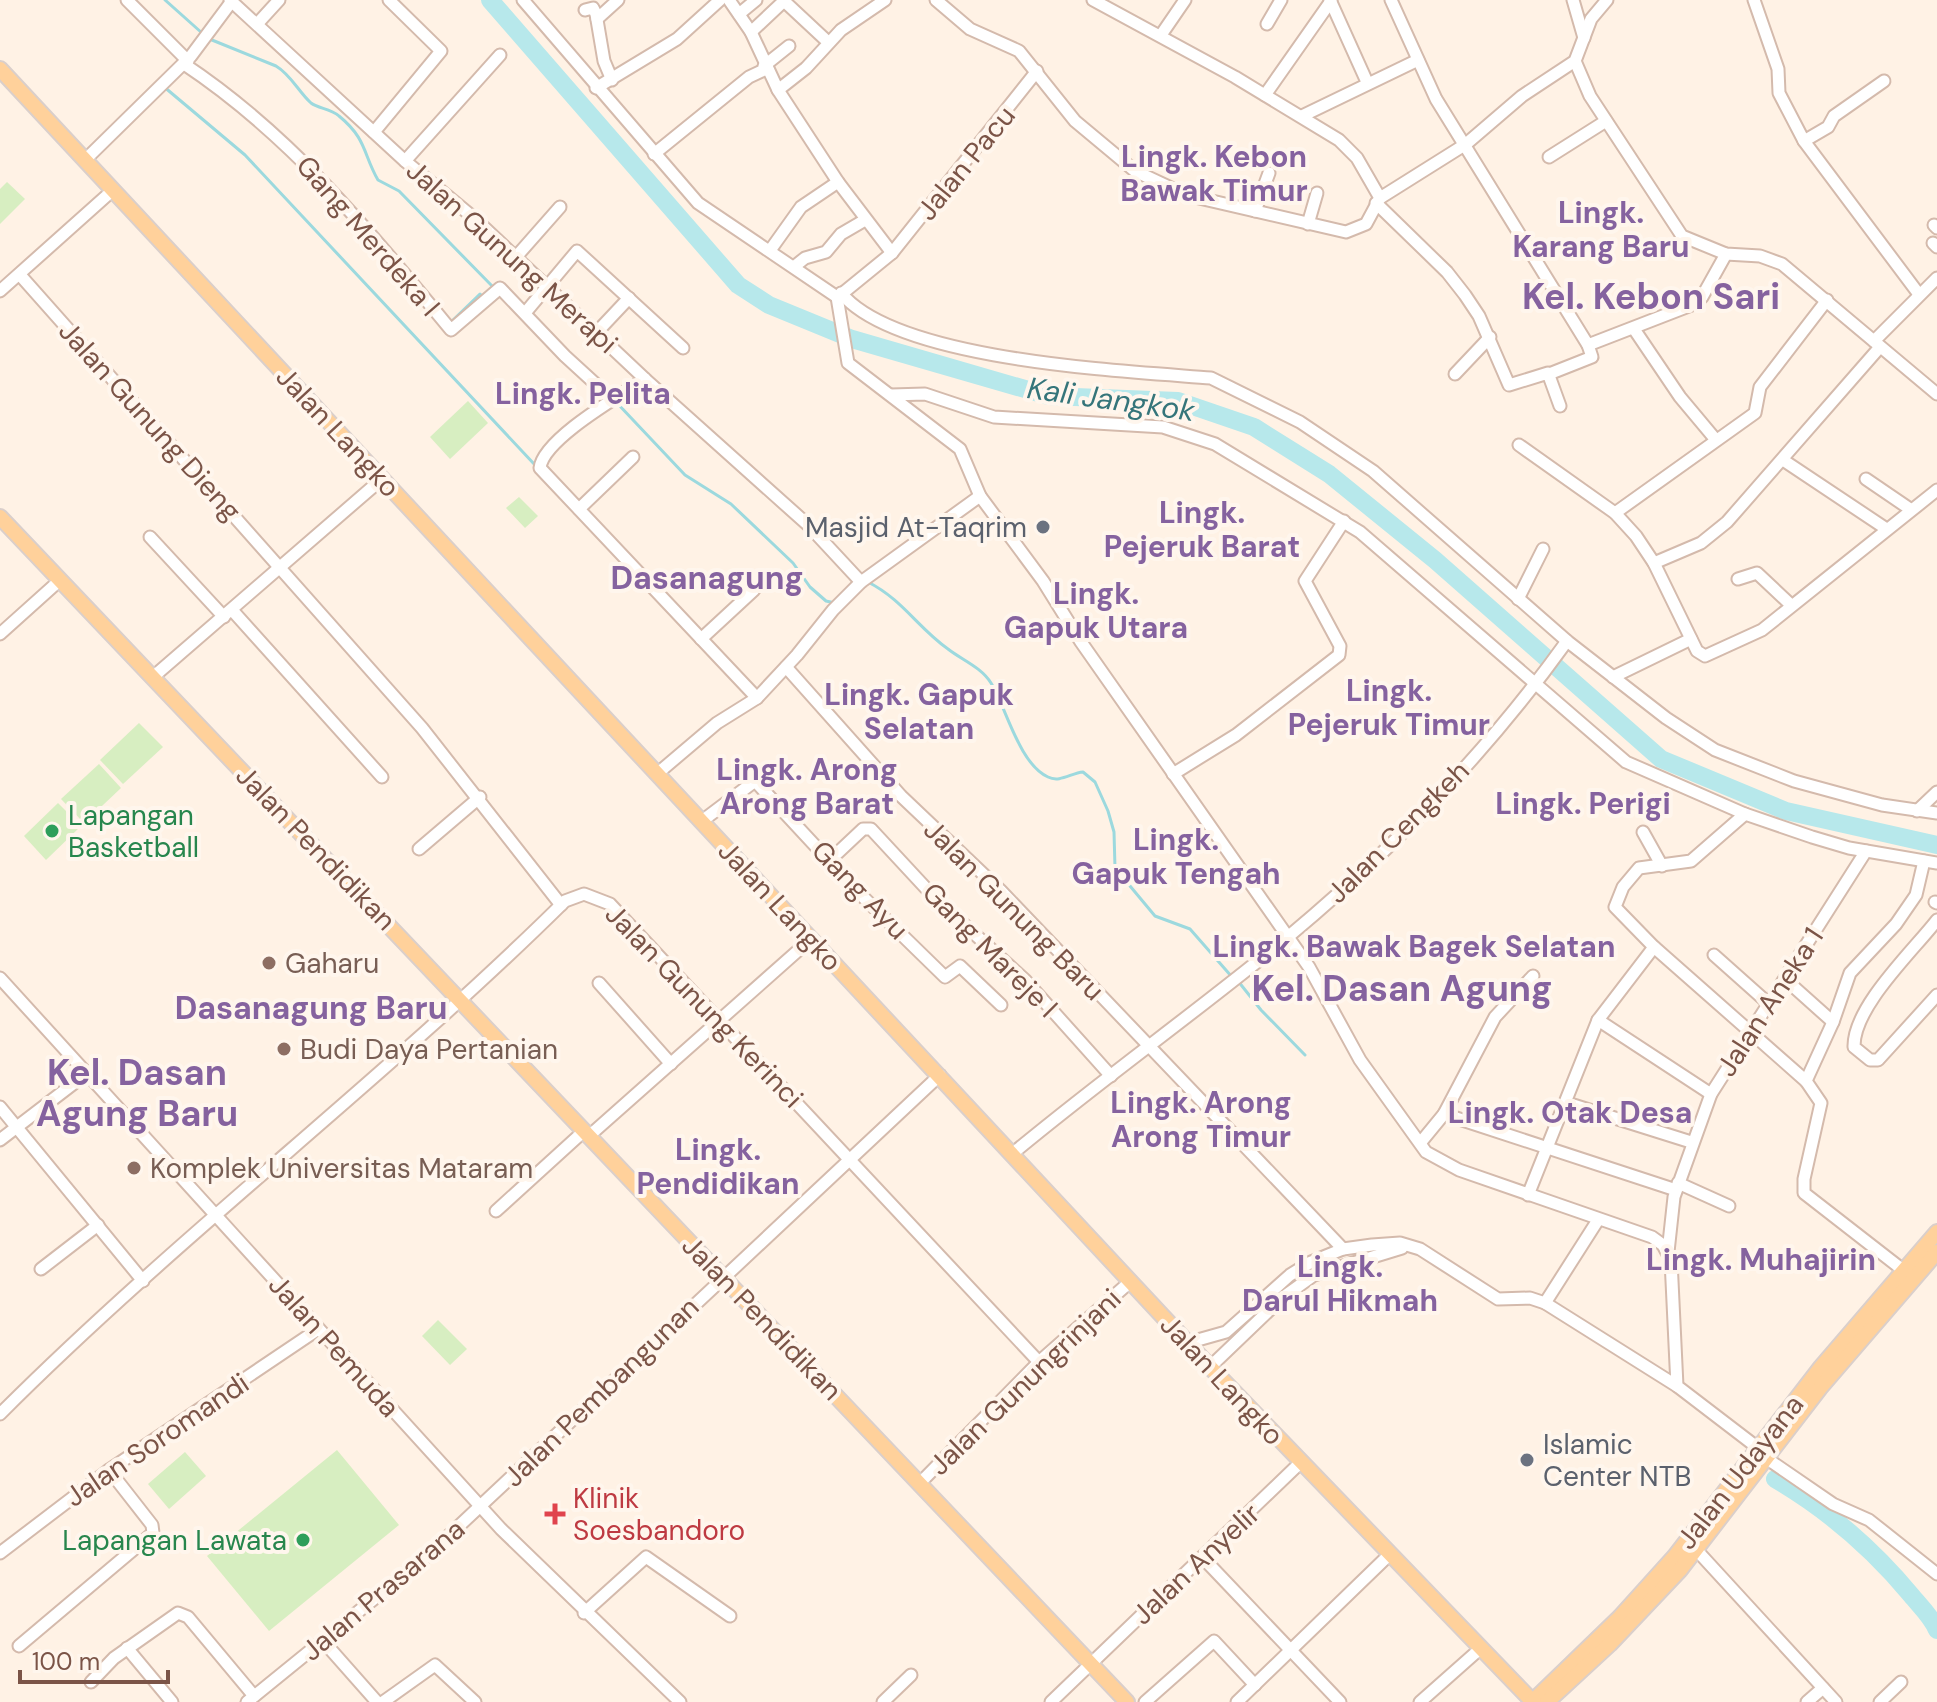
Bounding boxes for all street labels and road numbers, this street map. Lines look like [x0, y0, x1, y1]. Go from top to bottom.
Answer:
street label: Jalan Pacu [908, 98, 1024, 228]
street label: Gang Merdeka I [288, 148, 448, 324]
street label: Jalan Gunung Merapi [399, 152, 625, 362]
street label: Jalan Gunung Dieng [50, 313, 250, 529]
street label: Jalan Langko [268, 359, 408, 505]
street label: Jalan Cengkeh [1319, 753, 1477, 911]
street label: Jalan Pendidikan [228, 758, 404, 938]
street label: Jalan Gunung Baru [916, 812, 1112, 1008]
street label: Jalan Langko [710, 833, 850, 979]
street label: Gang Ayu [804, 833, 916, 947]
street label: Gang Mareje I [914, 874, 1066, 1026]
street label: Jalan Gunung Kerinci [597, 896, 811, 1116]
street label: Jalan Aneka 1 [1708, 921, 1832, 1083]
street label: Jalan Pendidikan [674, 1228, 850, 1408]
street label: Jalan Pemuda [260, 1267, 408, 1425]
street label: Jalan Gunungrinjani [921, 1281, 1129, 1483]
street label: Jalan Pembangunan [495, 1289, 707, 1495]
street label: Jalan Langko [1152, 1307, 1292, 1453]
street label: Jalan Soromandi [58, 1365, 256, 1515]
street label: Jalan Udayana [1668, 1387, 1812, 1557]
street label: Jalan Anyelir [1124, 1495, 1268, 1633]
street label: Jalan Prasarana [294, 1511, 472, 1669]

